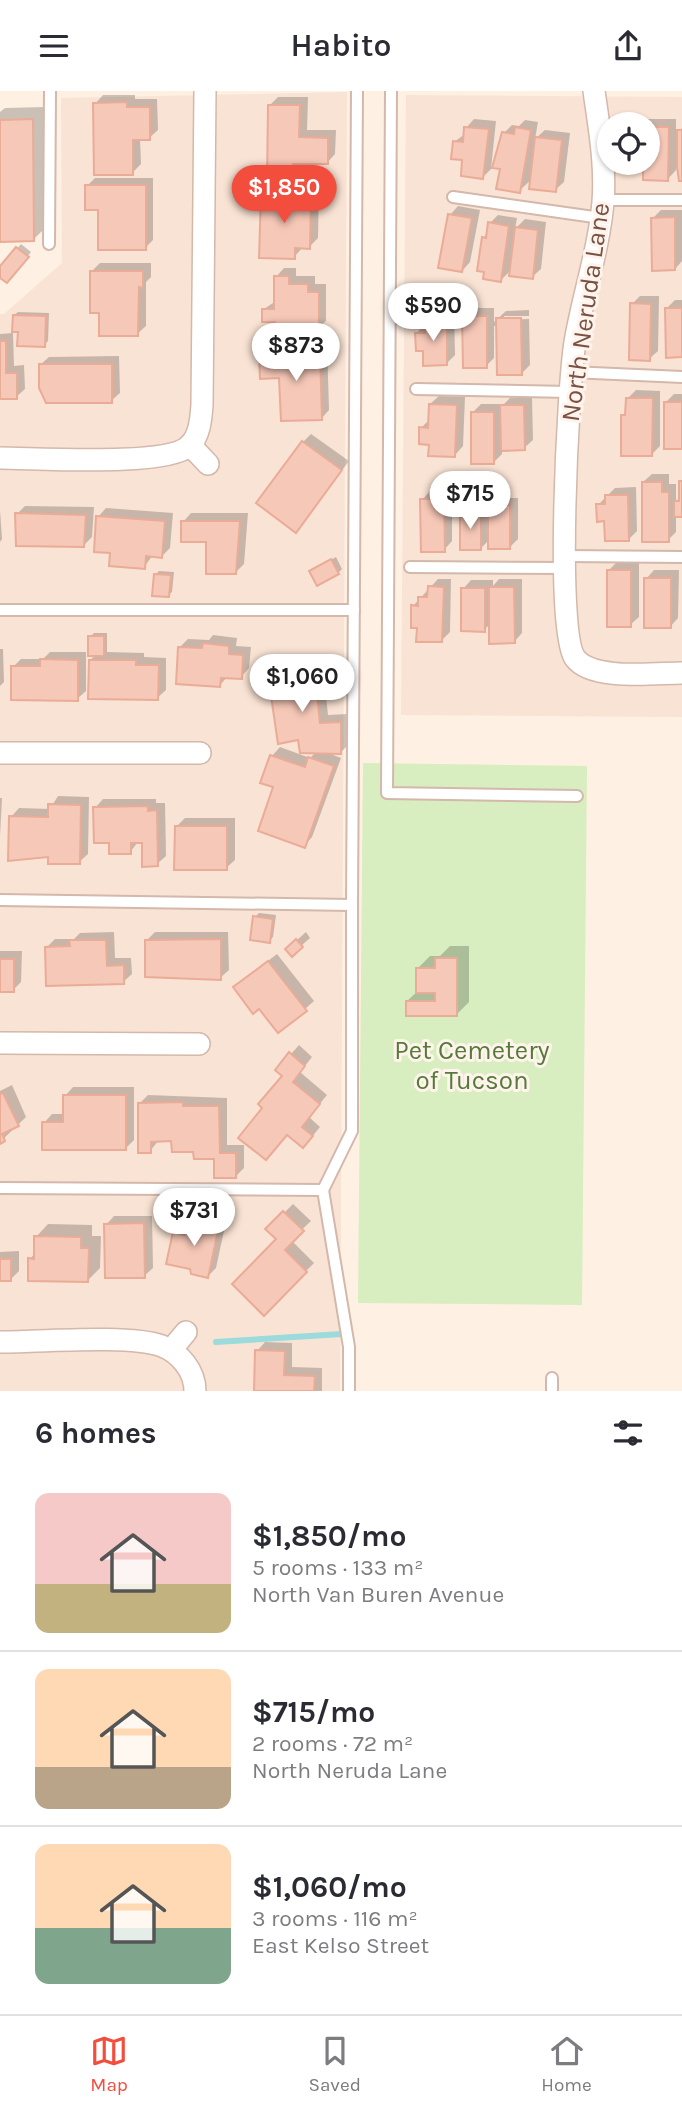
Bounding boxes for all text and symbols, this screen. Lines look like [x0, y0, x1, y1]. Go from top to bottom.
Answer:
icon: menu [35, 27, 73, 65]
text: Habito [291, 27, 391, 64]
icon: share [609, 27, 647, 65]
map controls [597, 112, 660, 175]
button: locate [597, 112, 660, 175]
pin: $1,850 [227, 165, 341, 225]
text: $1,850 [248, 174, 320, 201]
street label: North Neruda Lane [555, 201, 616, 424]
pin: $590 [392, 283, 474, 343]
text: $590 [404, 292, 462, 319]
pin: $873 [255, 323, 337, 383]
text: $873 [268, 332, 324, 359]
pin: $715 [429, 471, 511, 531]
text: $715 [446, 480, 494, 507]
pin: $1,060 [245, 655, 359, 714]
text: $1,060 [266, 663, 338, 690]
park label: Pet Cemetery of Tucson [394, 1035, 550, 1096]
pin: $731 [153, 1189, 235, 1248]
text: $731 [169, 1197, 219, 1224]
icon: filters [609, 1414, 647, 1452]
text: 6 homes [35, 1415, 157, 1451]
text: $1,850/mo [252, 1518, 406, 1554]
icon: home [91, 1521, 175, 1605]
text: 5 rooms · 133 m² [252, 1554, 424, 1581]
text: North Van Buren Avenue [252, 1581, 504, 1608]
text: $715/mo [252, 1694, 375, 1730]
icon: home [91, 1697, 175, 1781]
text: 2 rooms · 72 m² [252, 1730, 413, 1757]
text: North Neruda Lane [252, 1757, 447, 1784]
text: $1,060/mo [252, 1869, 407, 1905]
icon: home [91, 1872, 175, 1956]
text: 3 rooms · 116 m² [252, 1905, 418, 1932]
text: East Kelso Street [252, 1932, 429, 1959]
tab: Map [90, 2032, 128, 2096]
tab: Saved [308, 2032, 361, 2096]
tab: Home [541, 2032, 592, 2096]

